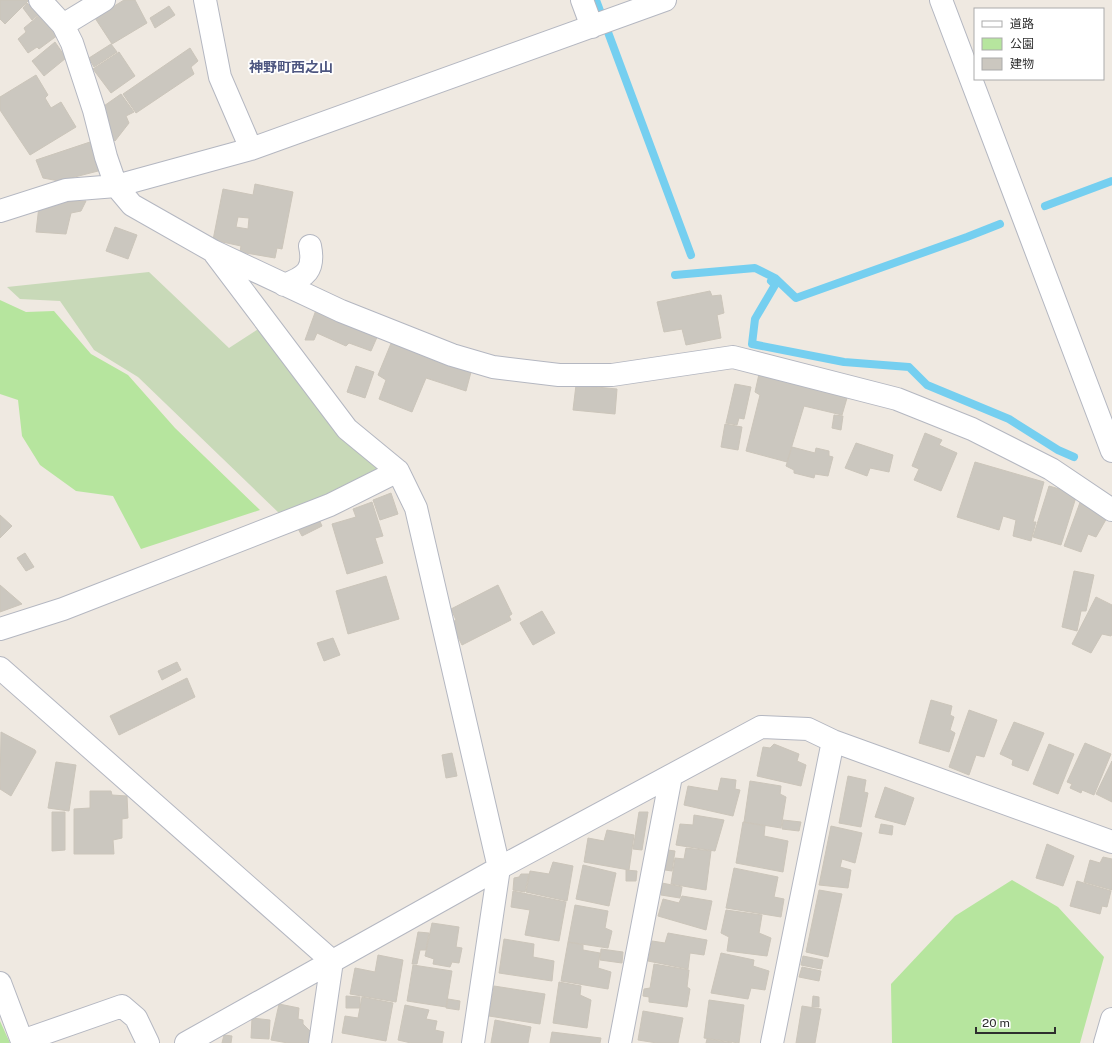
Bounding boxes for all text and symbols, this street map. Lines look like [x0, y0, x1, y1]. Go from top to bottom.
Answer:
legend [974, 8, 1104, 80]
text: 道路 [1010, 17, 1034, 31]
text: 公園 [1010, 37, 1034, 51]
text: 建物 [1010, 57, 1034, 71]
district label: 神野町西之山 [249, 59, 333, 75]
scale bar [976, 1009, 1055, 1035]
text: 20 m [982, 1016, 1010, 1030]

